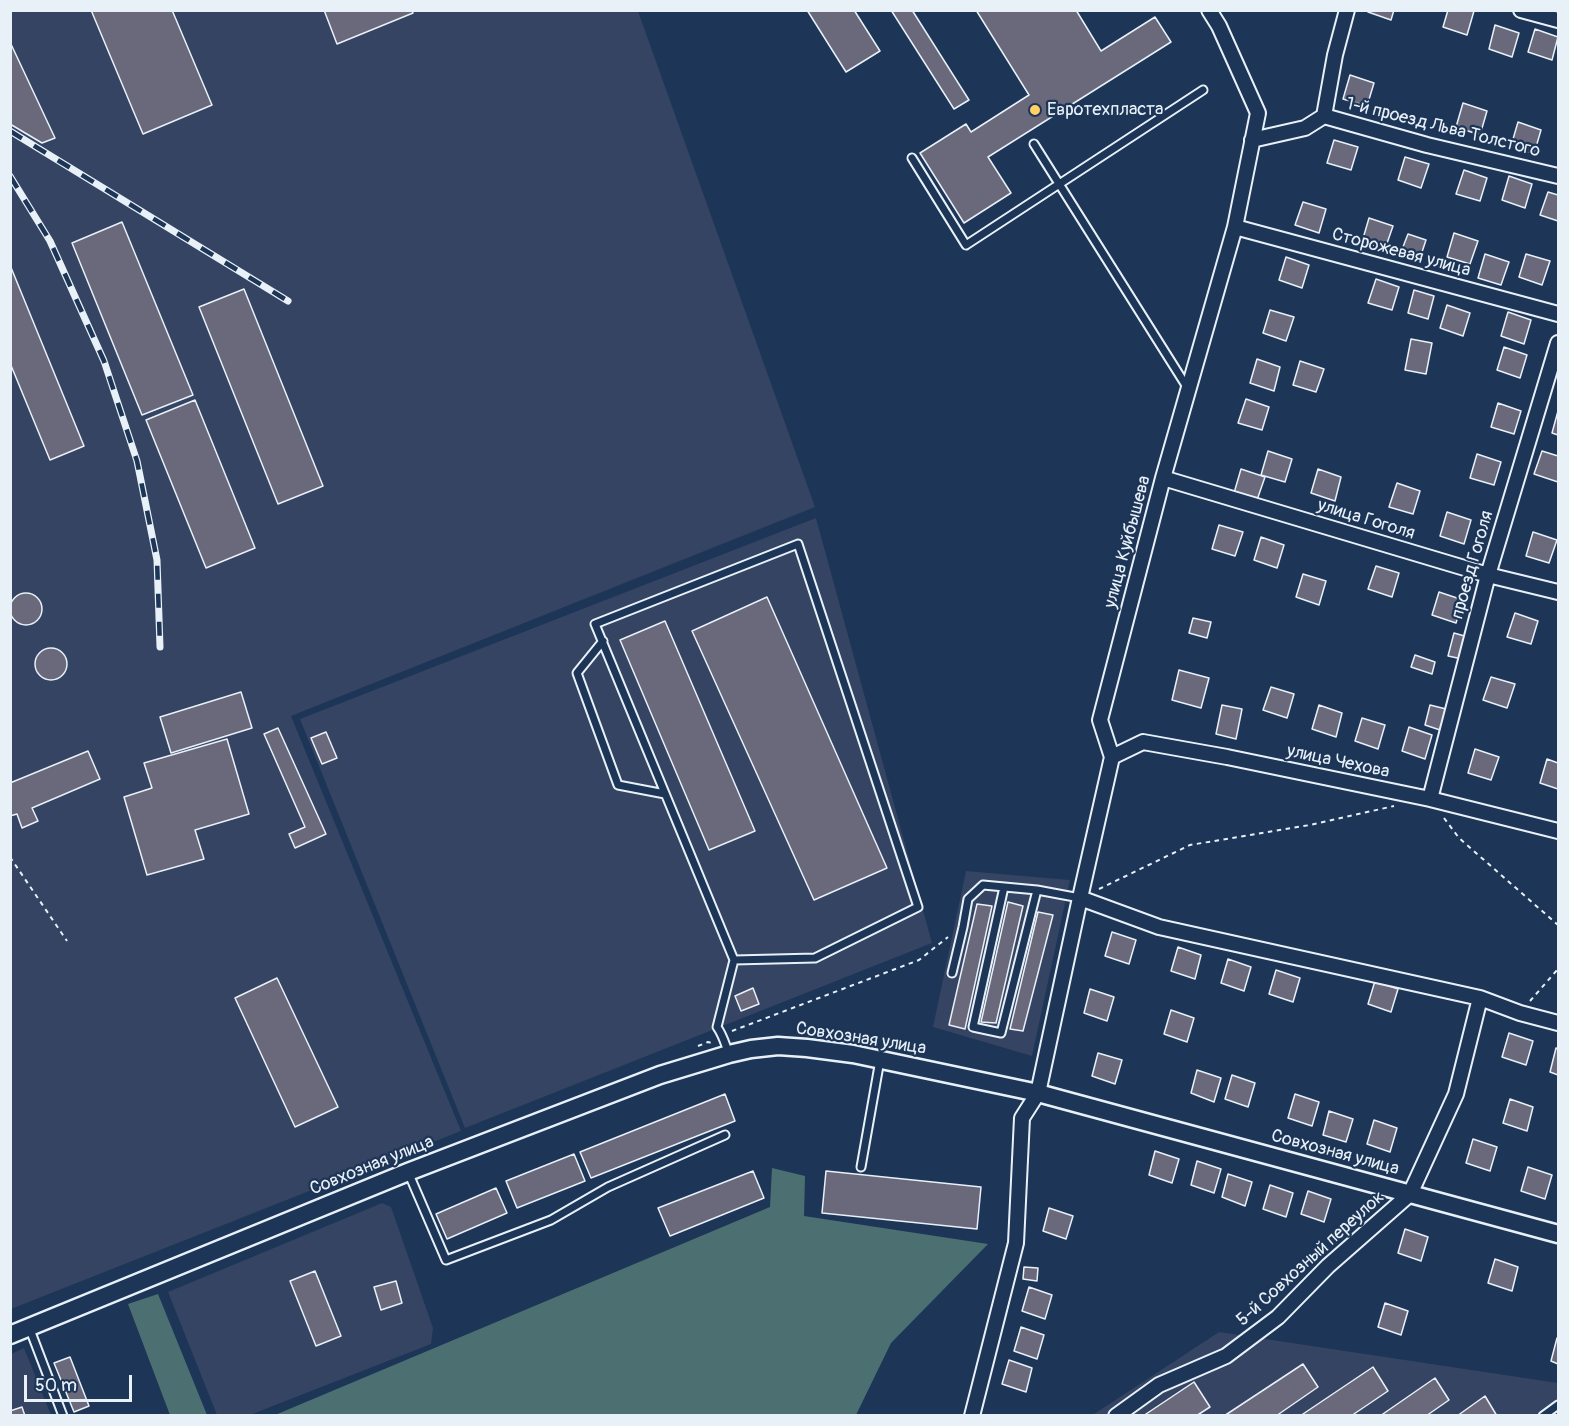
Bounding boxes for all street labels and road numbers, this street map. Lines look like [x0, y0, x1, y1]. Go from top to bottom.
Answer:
street label: 1-й проезд Льва Толстого [1344, 93, 1542, 163]
street label: Сторожевая улица [1329, 224, 1473, 282]
street label: улица Куйбышева [1100, 473, 1156, 611]
street label: улица Гоголя [1315, 495, 1417, 545]
street label: проезд Гоголя [1447, 508, 1499, 622]
street label: улица Чехова [1285, 741, 1391, 783]
street label: Совхозная улица [794, 1018, 928, 1060]
street label: Совхозная улица [1269, 1126, 1401, 1180]
street label: Совхозная улица [307, 1131, 437, 1201]
street label: 5-й Совхозный переулок [1233, 1187, 1389, 1331]

